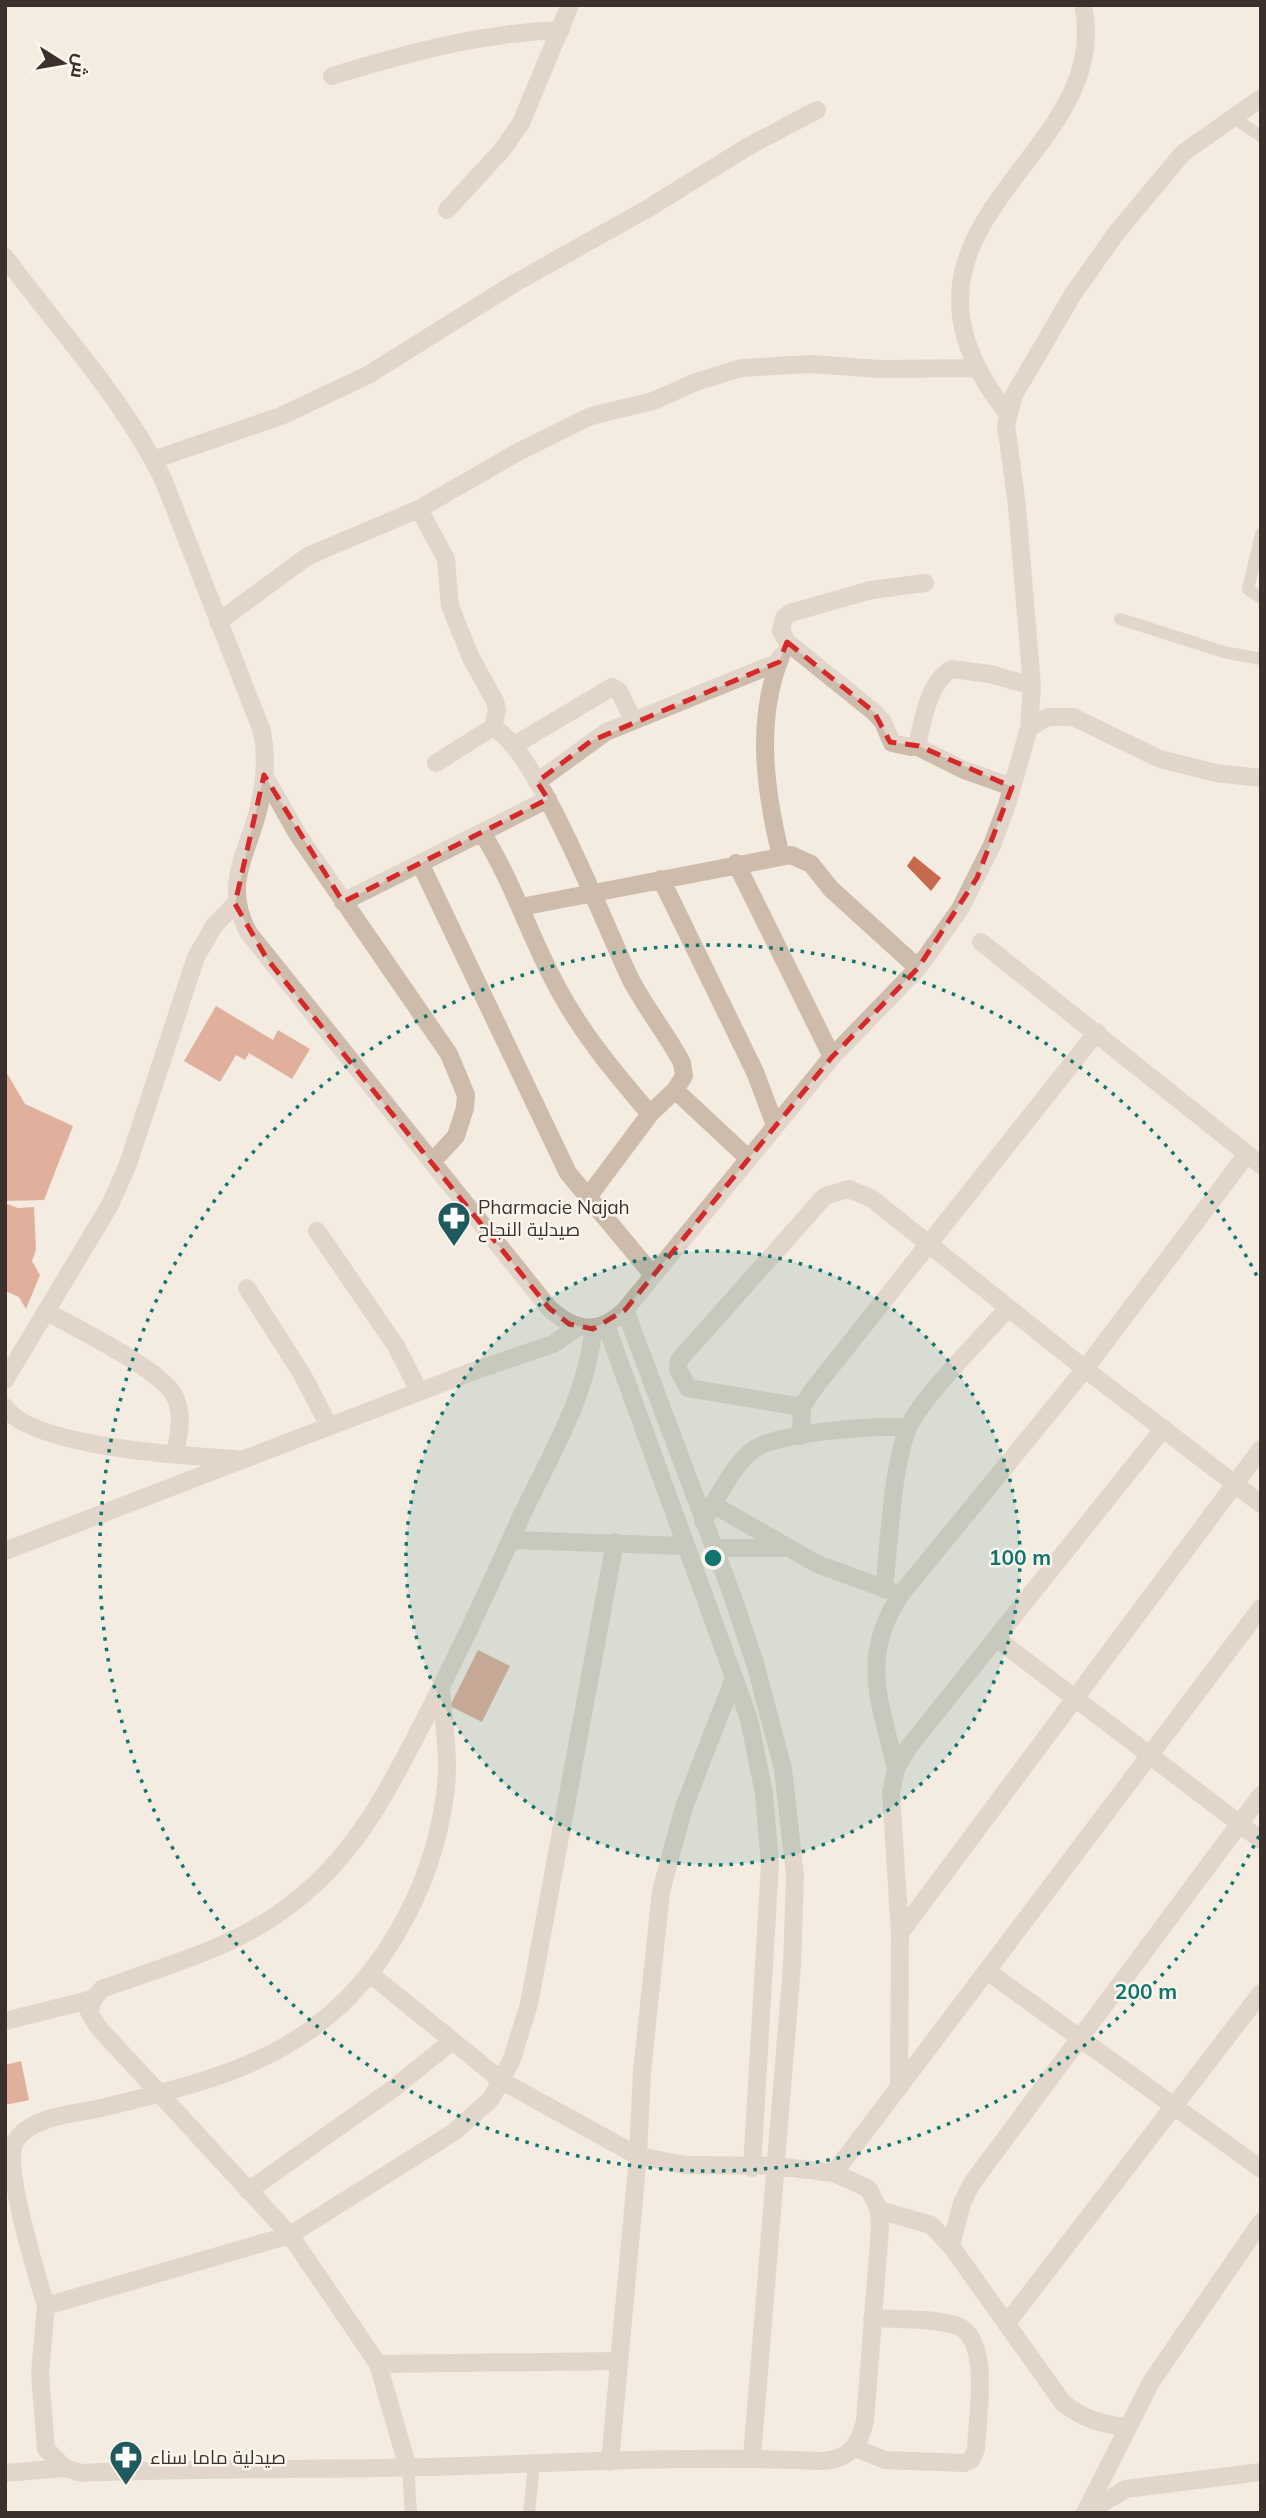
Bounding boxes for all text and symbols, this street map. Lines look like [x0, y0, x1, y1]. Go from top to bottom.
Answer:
north arrow [28, 28, 98, 98]
text: ش [66, 52, 94, 81]
place label: Pharmacie Najah صيدلية النجاح [478, 1195, 630, 1243]
pharmacy icon: Pharmacie Najah صيدلية النجاح [435, 1199, 473, 1248]
text: 100 m [989, 1544, 1051, 1570]
centre of rings [701, 1546, 725, 1570]
text: 200 m [1115, 1978, 1177, 2004]
pharmacy icon: صيدلية ماما سناء [107, 2438, 145, 2487]
place label: صيدلية ماما سناء [150, 2445, 286, 2469]

